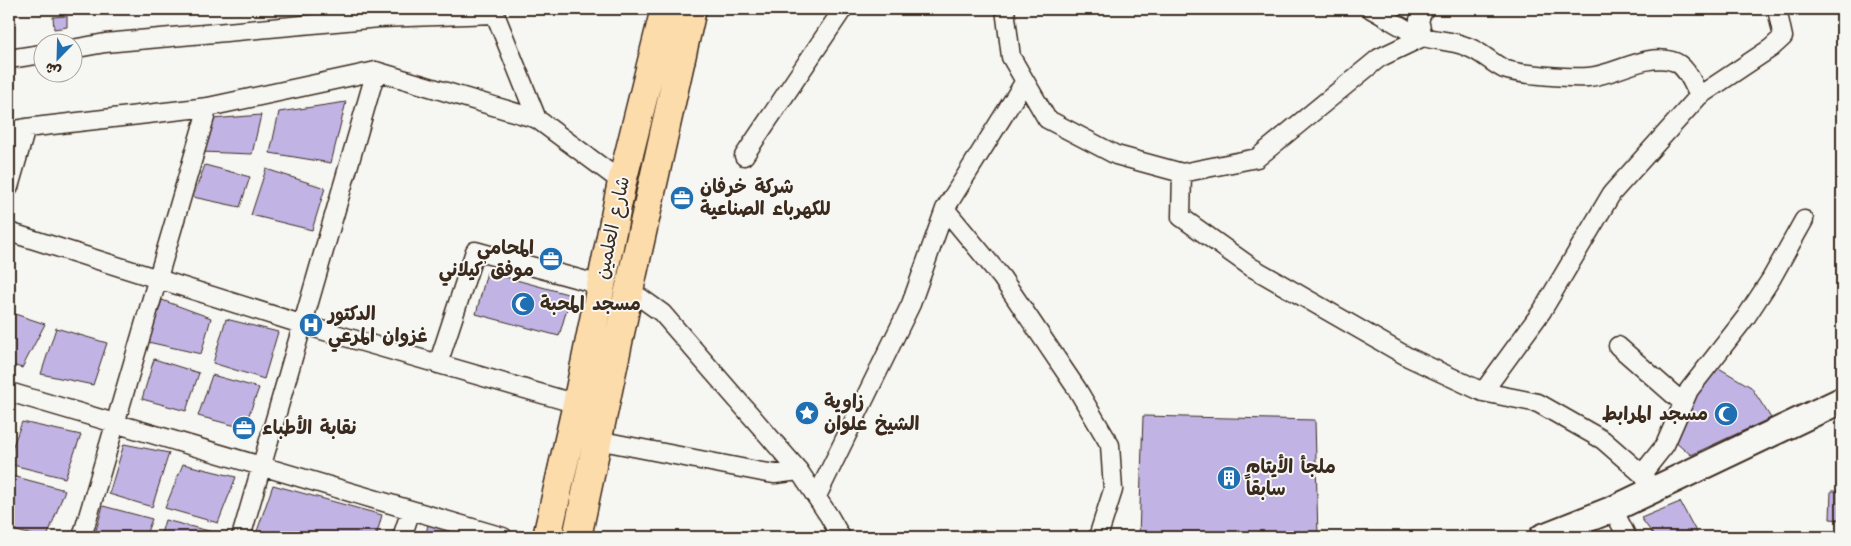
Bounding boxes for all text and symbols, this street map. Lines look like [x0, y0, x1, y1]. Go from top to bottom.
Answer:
north arrow [32, 32, 82, 82]
text: ش [42, 57, 64, 81]
street label: شارع العلمين [589, 174, 637, 282]
place label: شركة خرفان للكهرباء الصناعية [700, 174, 831, 223]
office icon: شركة خرفان للكهرباء الصناعية [669, 185, 695, 211]
place label: المحامي موفق كيلاني [439, 235, 534, 286]
office icon: المحامي موفق كيلاني [538, 246, 564, 272]
mosque icon: مسجد المحبة [510, 291, 536, 317]
place label: مسجد المحبة [540, 291, 641, 318]
place label: الدكتور غزوان المرعي [326, 301, 427, 352]
hospital icon: الدكتور غزوان المرعي [298, 312, 324, 338]
place label: زاوية الشيخ علوان [824, 389, 919, 438]
place icon: زاوية الشيخ علوان [794, 400, 820, 426]
place label: مسجد المرابط [1602, 401, 1708, 428]
mosque icon: مسجد المرابط [1713, 401, 1739, 427]
office icon: نقابة الأطباء [231, 415, 257, 441]
place label: نقابة الأطباء [262, 415, 357, 442]
place label: ملجأ الأيتام سابقاً [1244, 454, 1336, 503]
building icon: ملجأ الأيتام سابقاً [1216, 465, 1242, 491]

